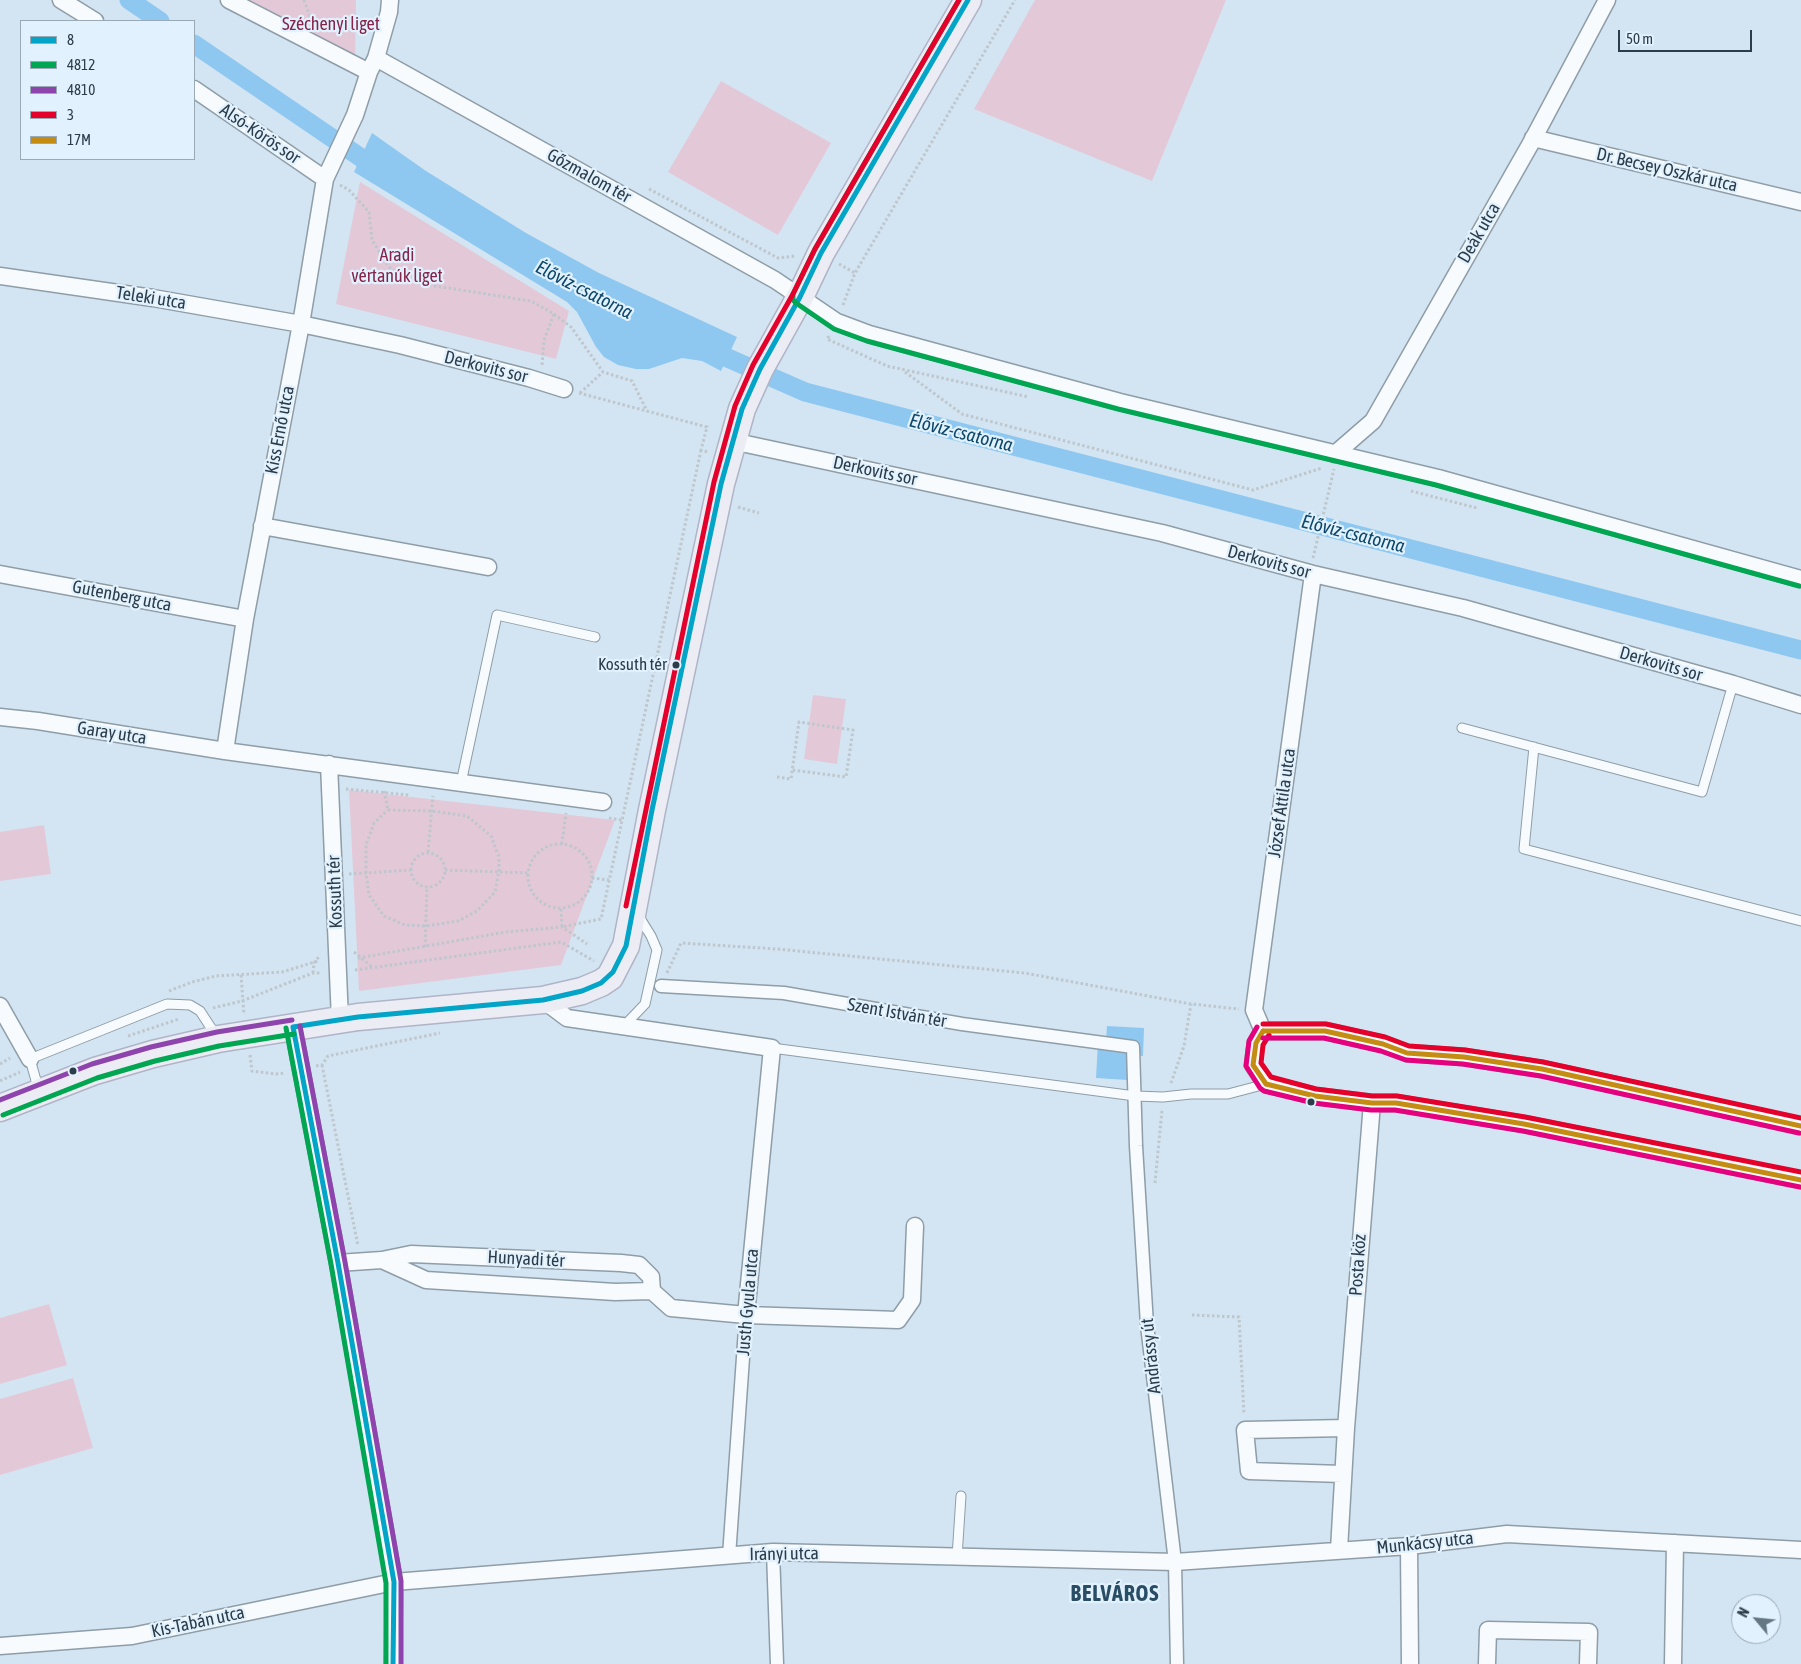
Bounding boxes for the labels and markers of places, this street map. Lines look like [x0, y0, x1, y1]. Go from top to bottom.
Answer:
place label: Kossuth tér [598, 655, 667, 675]
marker: Kossuth tér [671, 660, 681, 670]
unlabelled marker [68, 1066, 78, 1076]
unlabelled marker [1306, 1097, 1316, 1107]

